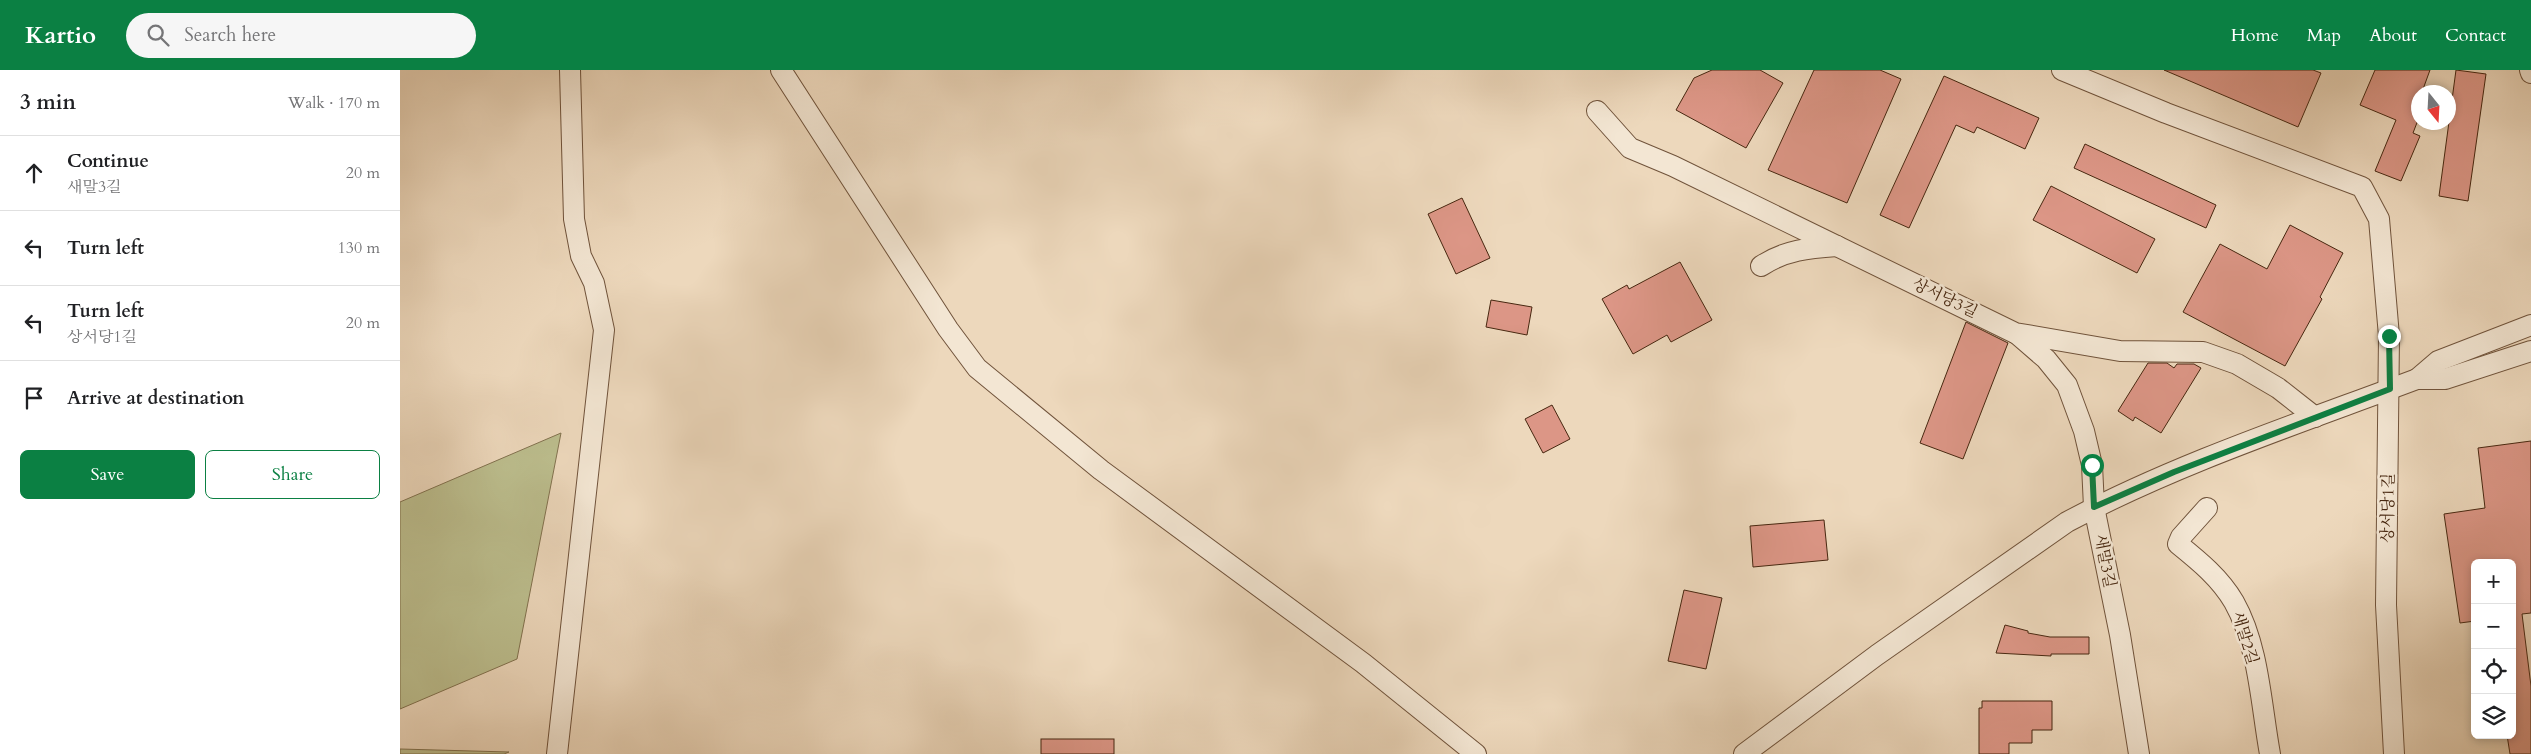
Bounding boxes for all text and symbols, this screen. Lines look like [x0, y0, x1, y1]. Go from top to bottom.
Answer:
search box [126, 13, 476, 58]
text: Kartio [25, 19, 96, 52]
icon: search [144, 21, 172, 49]
text: Search here [184, 22, 276, 48]
text: Home [2231, 23, 2279, 48]
text: Map [2307, 23, 2341, 48]
text: About [2369, 23, 2417, 48]
text: Contact [2445, 23, 2506, 48]
north arrow [2411, 85, 2456, 130]
text: 3 min [20, 88, 76, 117]
text: Walk · 170 m [288, 92, 380, 114]
text: Continue [67, 148, 149, 174]
icon: ahead [20, 159, 48, 187]
text: 20 m [346, 162, 380, 184]
text: 새말3길 [67, 176, 122, 198]
icon: left [20, 234, 48, 262]
text: Turn left [67, 235, 144, 261]
text: 130 m [338, 237, 380, 259]
street label: 상서당3길 [1909, 273, 1981, 323]
text: Turn left [67, 298, 144, 324]
icon: left [20, 309, 48, 337]
text: 20 m [346, 312, 380, 334]
route end [2378, 325, 2401, 348]
text: 상서당1길 [67, 326, 137, 348]
icon: arrive [20, 384, 48, 412]
text: Arrive at destination [67, 385, 244, 411]
button: Save [20, 450, 195, 499]
button: Share [205, 450, 380, 499]
route start [2081, 454, 2104, 477]
street label: 상서당1길 [2376, 473, 2400, 543]
street label: 새말3길 [2089, 532, 2121, 590]
map controls [2471, 559, 2516, 739]
button: + [2471, 559, 2516, 604]
button: − [2471, 604, 2516, 649]
street label: 새말2길 [2227, 609, 2263, 667]
button: locate [2471, 649, 2516, 694]
button: layers [2471, 694, 2516, 739]

